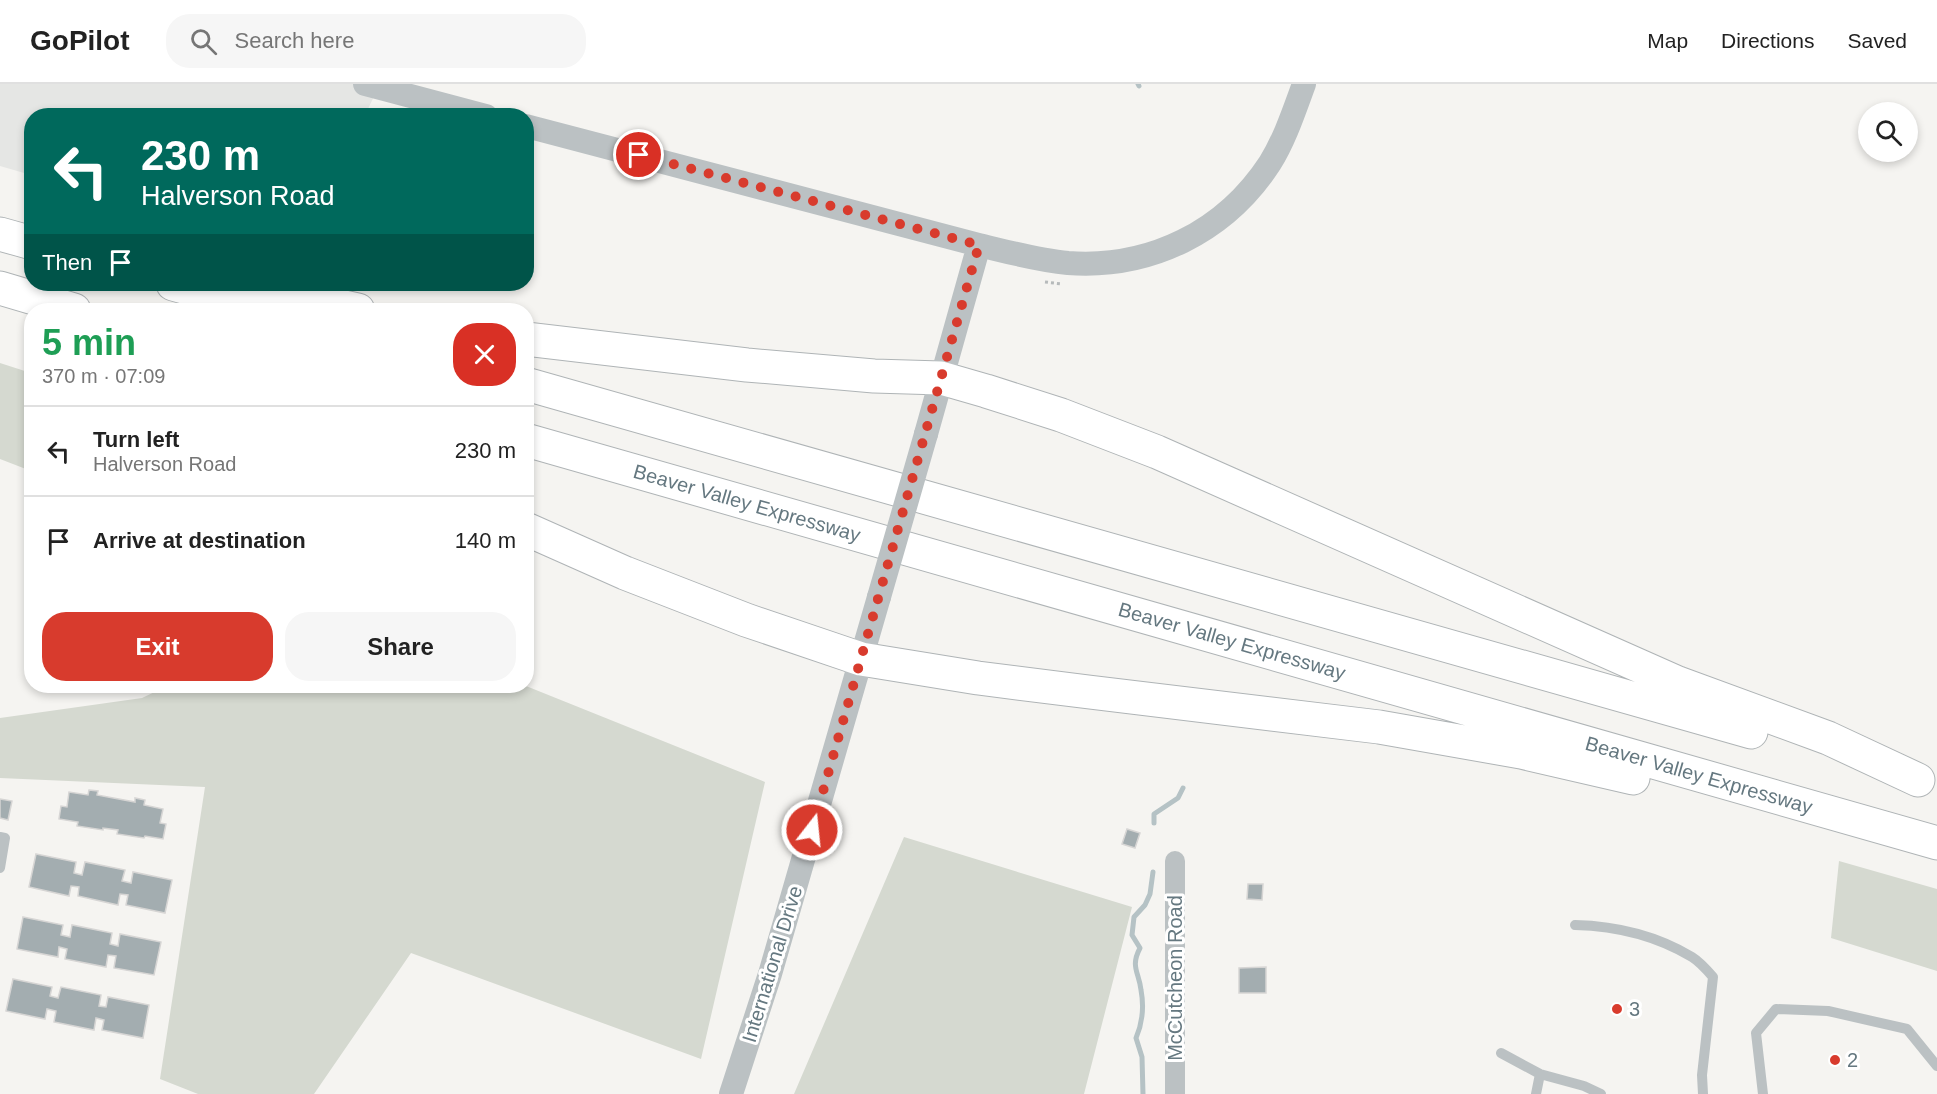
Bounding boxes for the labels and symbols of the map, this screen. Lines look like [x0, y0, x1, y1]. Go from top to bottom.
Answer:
pin [613, 129, 664, 180]
street label: Beaver Valley Expressway [631, 460, 863, 546]
street label: Beaver Valley Expressway [1116, 598, 1348, 684]
street label: Beaver Valley Expressway [1583, 732, 1815, 818]
position arrow [780, 798, 844, 862]
street label: International Drive [738, 883, 806, 1045]
street label: McCutcheon Road [1164, 895, 1186, 1061]
place label: 3 [1629, 998, 1640, 1020]
marker: 3 [1610, 1002, 1624, 1016]
place label: 2 [1847, 1049, 1858, 1071]
marker: 2 [1828, 1053, 1842, 1067]

